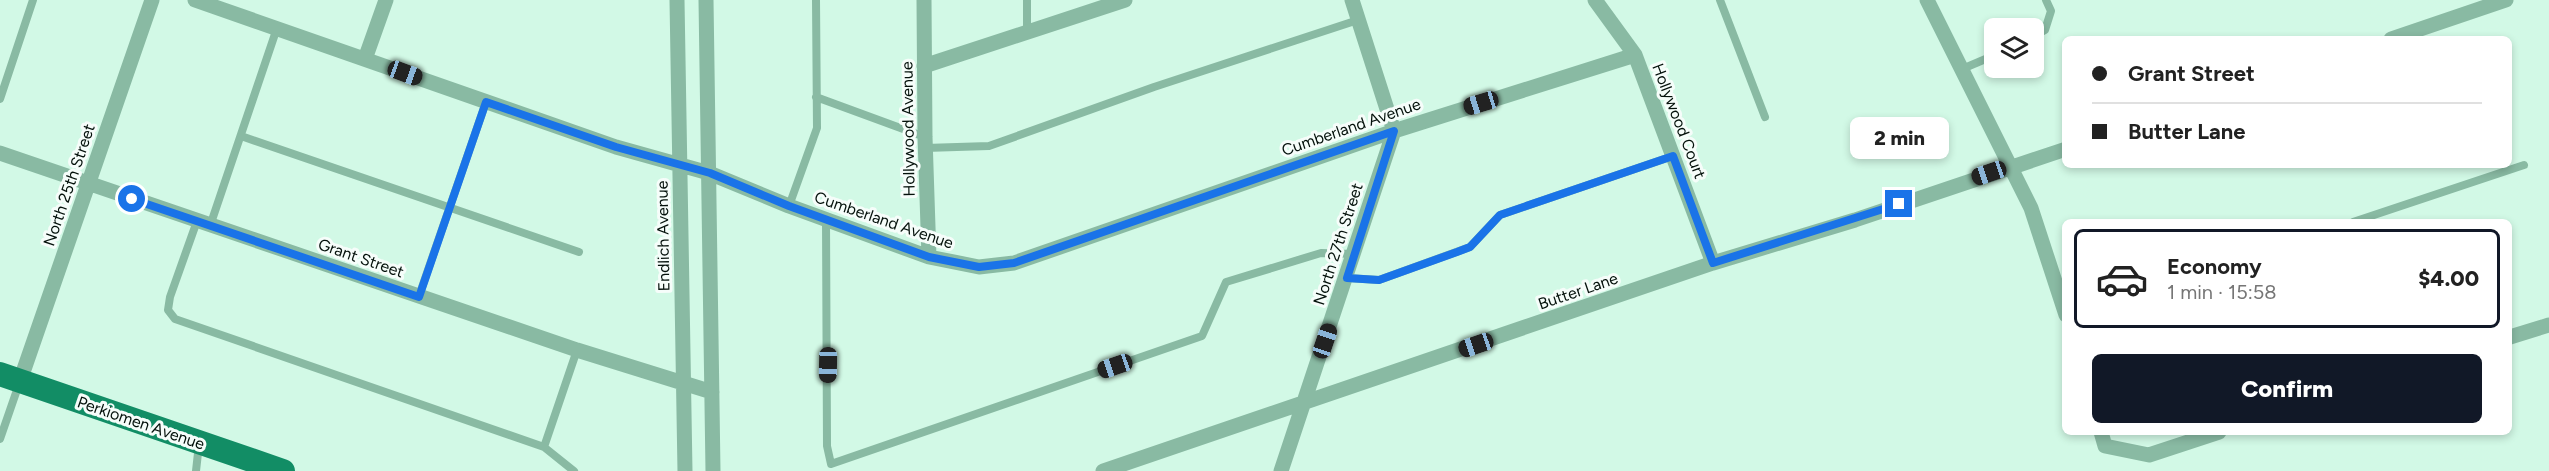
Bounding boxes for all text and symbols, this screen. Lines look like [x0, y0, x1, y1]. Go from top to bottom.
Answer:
map controls [1984, 18, 2044, 78]
button: layers [1984, 18, 2044, 78]
car [385, 58, 425, 88]
text: Grant Street [2128, 60, 2255, 87]
street label: Hollywood Avenue [897, 61, 919, 197]
street label: Hollywood Court [1648, 61, 1710, 181]
car [1461, 89, 1501, 117]
street label: Cumberland Avenue [1279, 94, 1423, 160]
callout: 2 min [1850, 117, 1948, 159]
text: Butter Lane [2128, 118, 2245, 145]
street label: North 25th Street [39, 121, 99, 249]
text: 2 min [1874, 126, 1925, 150]
car [1969, 159, 2009, 187]
street label: Endlich Avenue [653, 180, 673, 291]
street label: North 27th Street [1309, 181, 1367, 307]
route start [118, 185, 145, 212]
street label: Cumberland Avenue [812, 187, 956, 253]
route end [1885, 190, 1912, 217]
street label: Grant Street [316, 234, 406, 282]
icon: car [2095, 252, 2149, 306]
text: Economy [2167, 253, 2262, 280]
text: $4.00 [2418, 265, 2479, 292]
street label: Butter Lane [1536, 268, 1621, 313]
text: 1 min · 15:58 [2167, 280, 2277, 304]
car [1311, 321, 1339, 361]
car [1456, 331, 1496, 359]
car [819, 347, 837, 383]
car [1095, 352, 1135, 380]
button: Confirm [2092, 354, 2482, 423]
street label: Perkiomen Avenue [75, 392, 207, 454]

